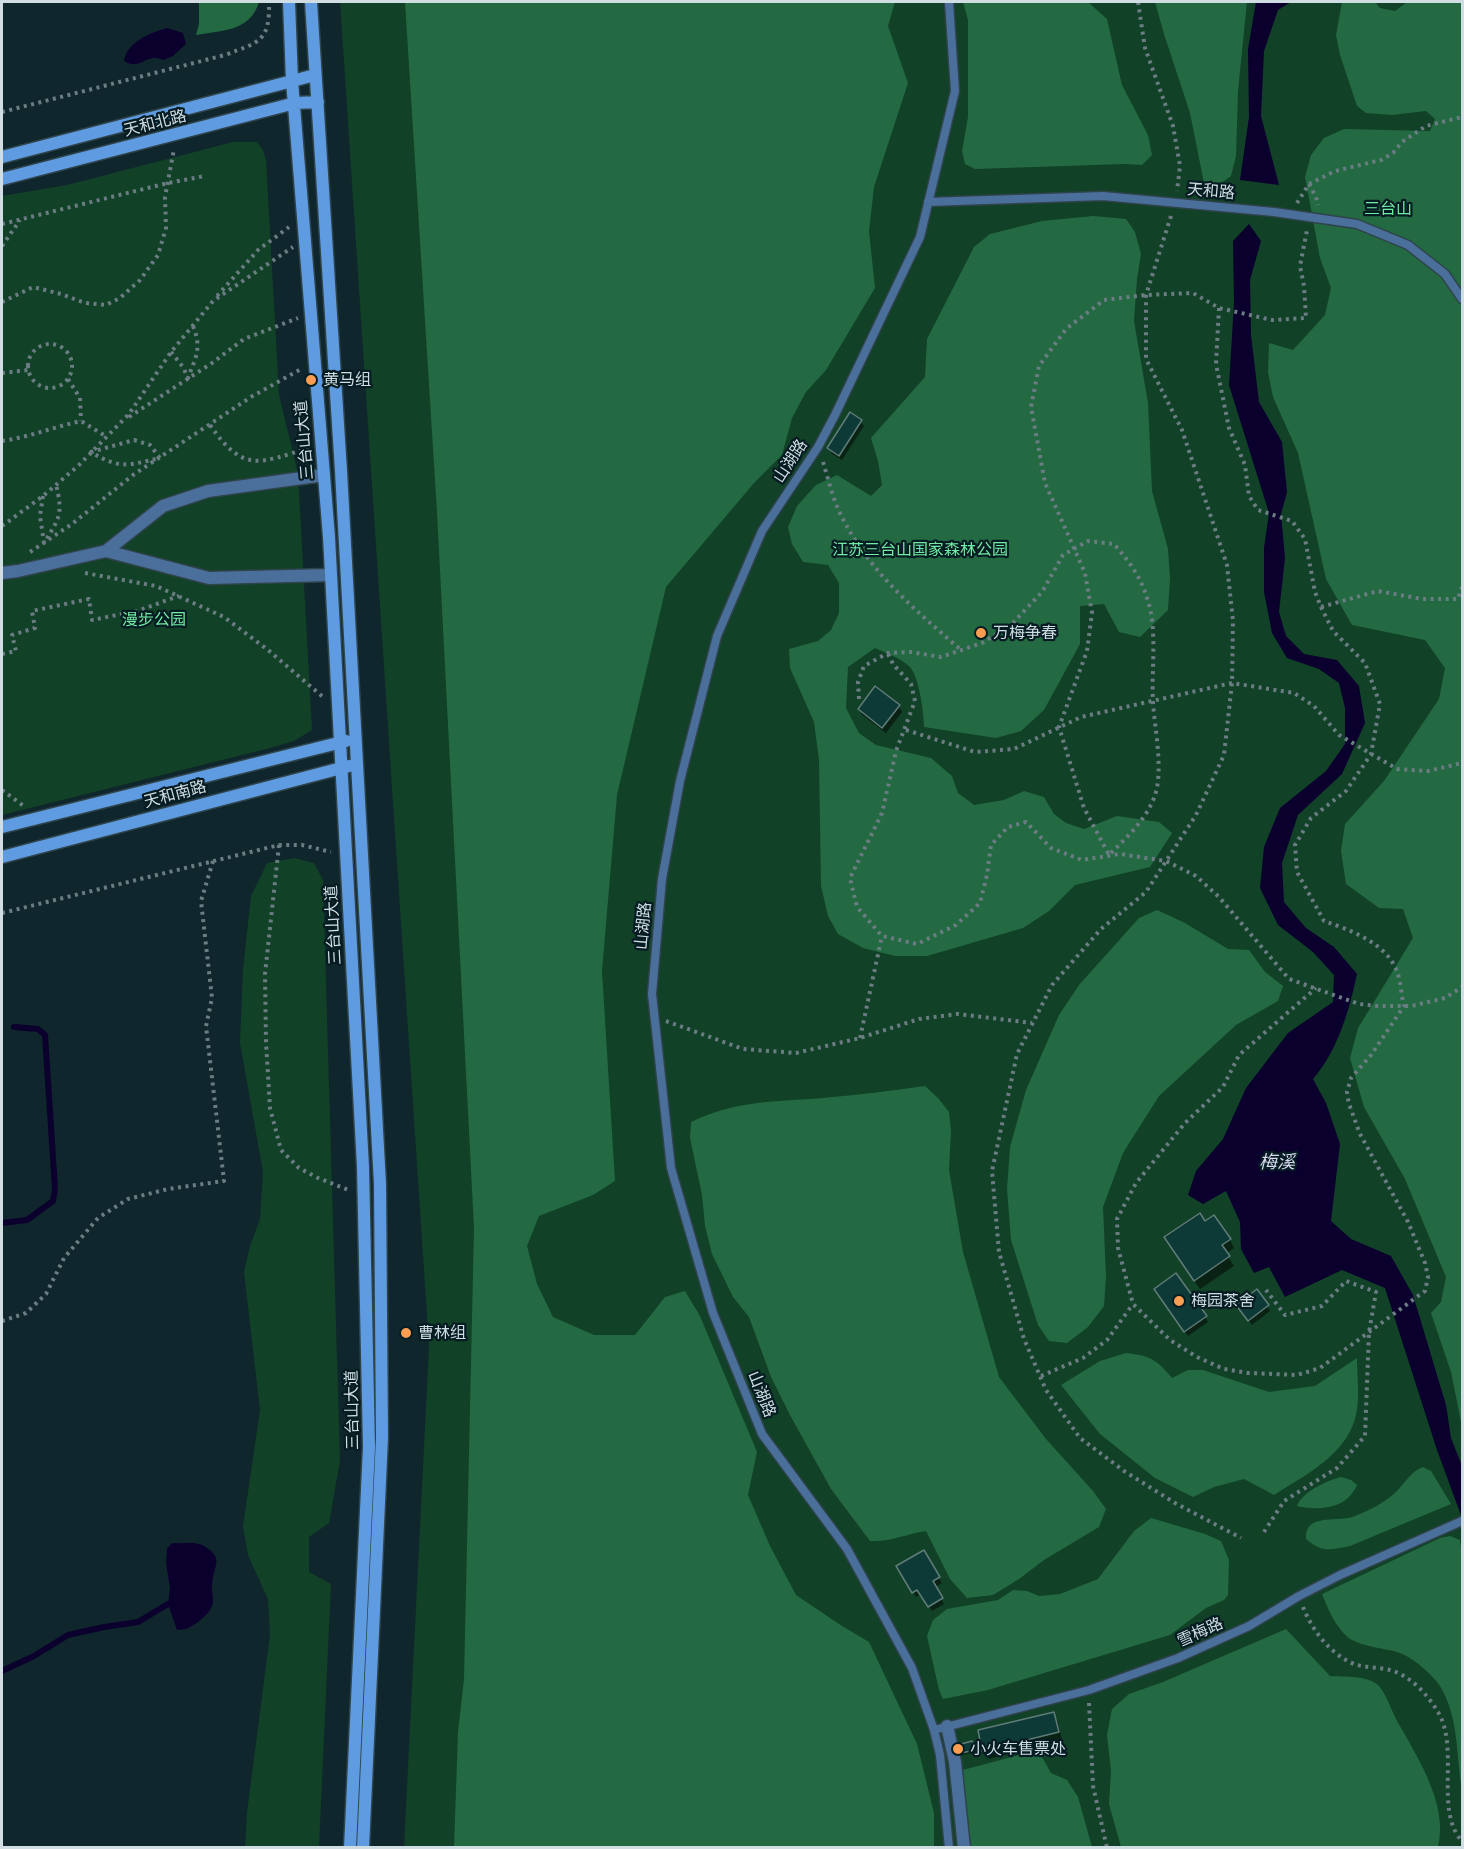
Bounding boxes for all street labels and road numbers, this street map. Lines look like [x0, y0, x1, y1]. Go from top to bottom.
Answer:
street label: 天和北路 [122, 106, 188, 140]
street label: 天和路 [1186, 179, 1236, 203]
street label: 三台山大道 [291, 399, 317, 481]
street label: 山湖路 [769, 436, 811, 486]
street label: 天和南路 [142, 776, 208, 812]
street label: 三台山大道 [321, 885, 345, 965]
street label: 山湖路 [631, 901, 655, 951]
street label: 山湖路 [744, 1368, 780, 1420]
street label: 三台山大道 [342, 1370, 362, 1450]
street label: 雪梅路 [1174, 1613, 1226, 1651]

